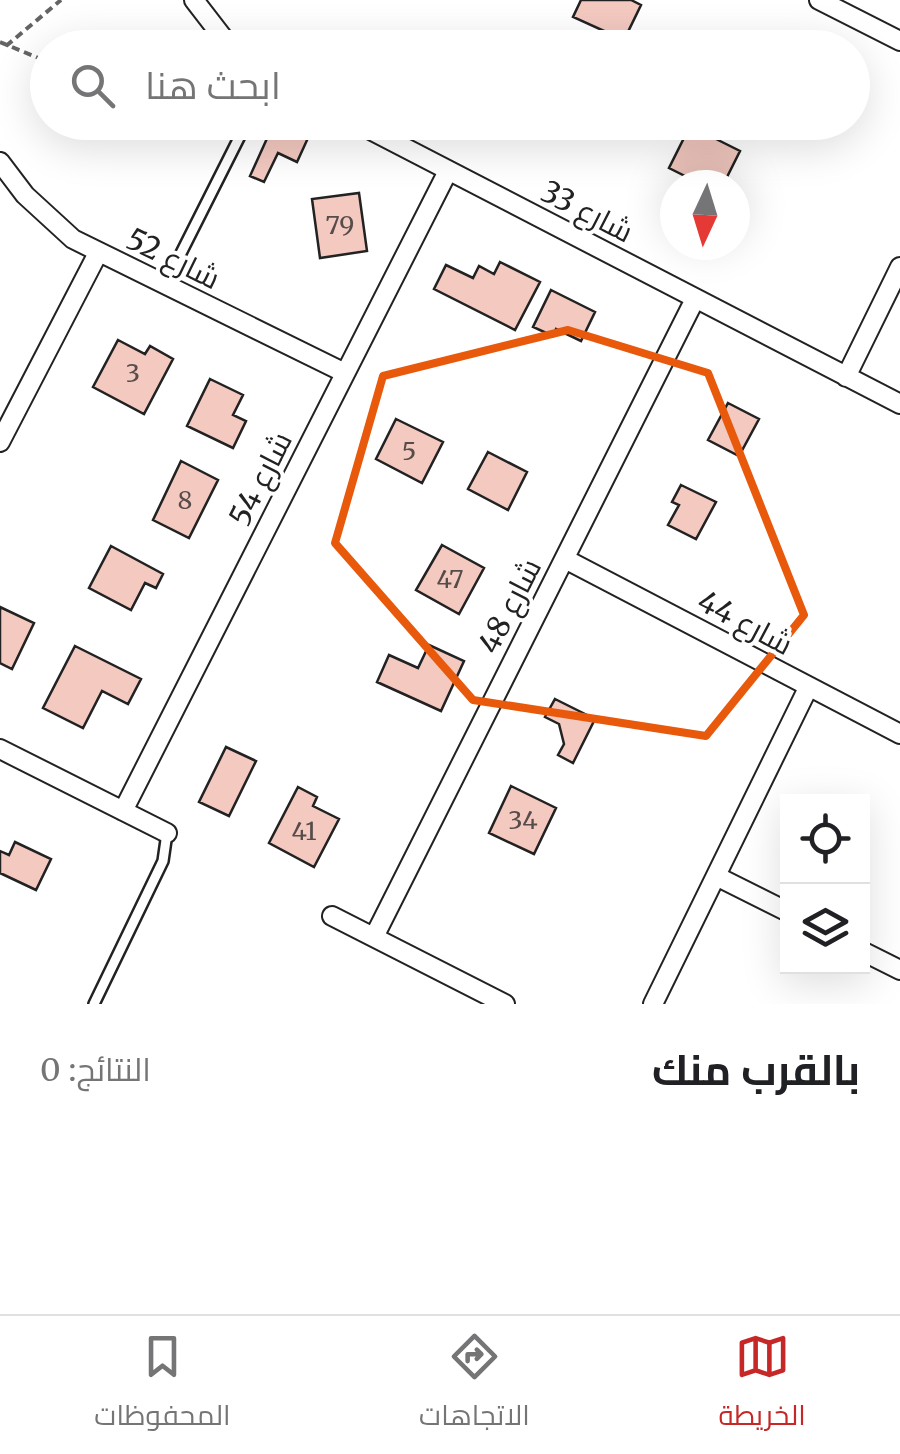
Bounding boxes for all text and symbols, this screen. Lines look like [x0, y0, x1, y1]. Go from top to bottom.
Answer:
search box [30, 30, 870, 140]
icon: search [65, 58, 120, 113]
text: ابحث هنا [145, 62, 281, 109]
north arrow [660, 170, 750, 260]
street label: شارع 33 [534, 172, 640, 252]
house number: 79 [326, 209, 355, 241]
street label: شارع 52 [120, 219, 226, 299]
house number: 3 [126, 357, 140, 389]
street label: شارع 54 [220, 425, 302, 533]
house number: 5 [402, 435, 416, 467]
house number: 8 [178, 484, 192, 516]
street label: شارع 48 [469, 552, 551, 660]
house number: 47 [436, 563, 464, 595]
street label: شارع 44 [690, 581, 800, 665]
map controls [780, 794, 870, 974]
button: locate [780, 794, 870, 884]
house number: 34 [508, 804, 538, 836]
house number: 41 [292, 815, 316, 847]
button: layers [780, 884, 870, 974]
text: بالقرب منك [652, 1044, 860, 1096]
text: النتائج: 0 [40, 1050, 151, 1090]
tab: المحفوظات [94, 1329, 231, 1441]
tab: الاتجاهات [419, 1329, 530, 1441]
tab: الخريطة [718, 1329, 806, 1441]

